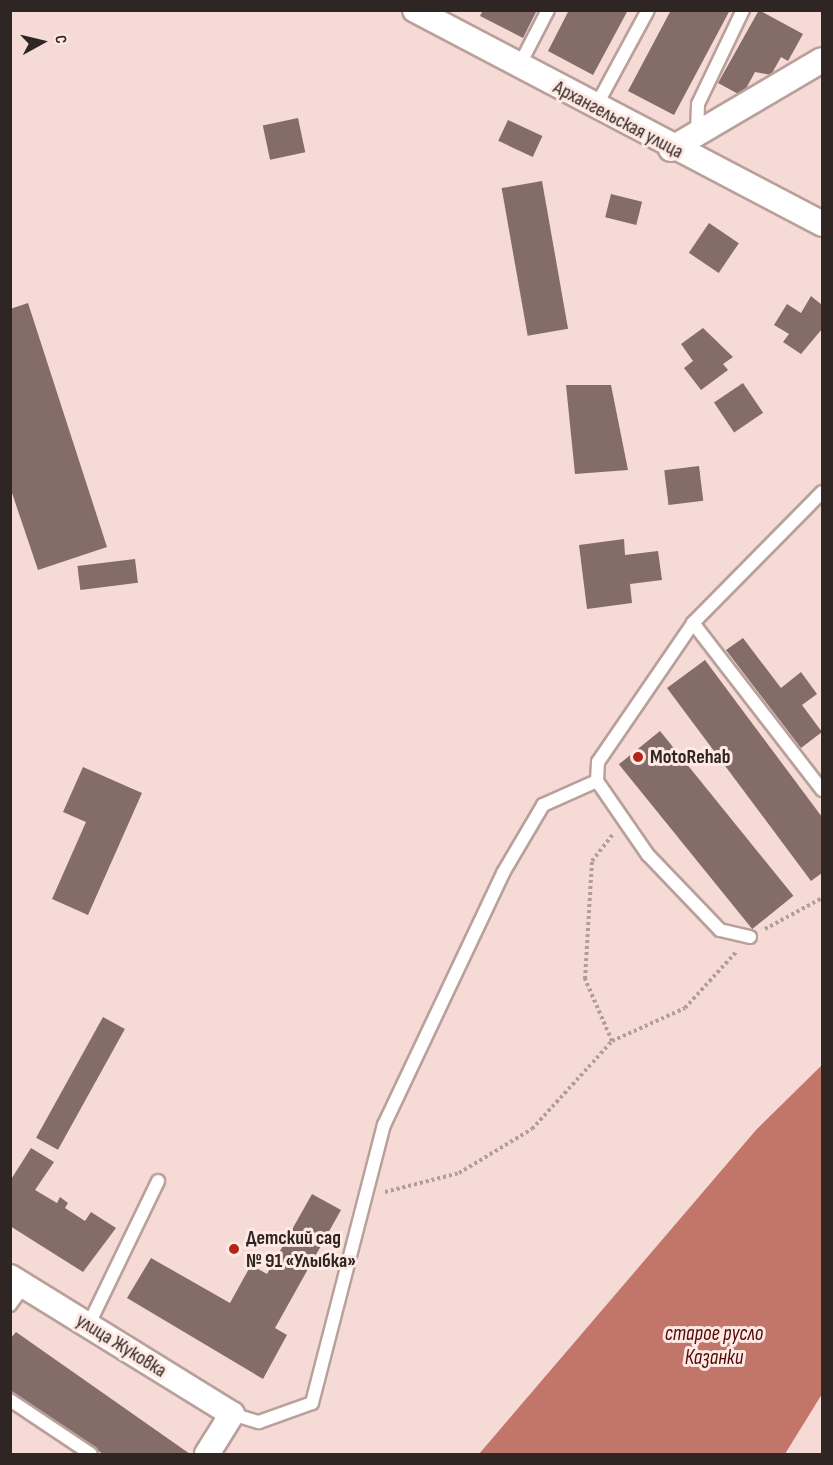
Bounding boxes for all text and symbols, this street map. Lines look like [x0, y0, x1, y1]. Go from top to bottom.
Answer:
north arrow [12, 12, 72, 72]
text: С [50, 34, 70, 45]
street label: Архангельская улица [549, 76, 687, 164]
place label: MotoRehab [650, 745, 730, 769]
marker: MotoRehab [631, 750, 645, 764]
place label: Детский сад № 91 «Улыбка» [246, 1226, 356, 1273]
marker: Детский сад № 91 «Улыбка» [227, 1242, 241, 1256]
street label: улица Жуковка [71, 1309, 171, 1383]
water label: старое русло Казанки [665, 1321, 763, 1371]

